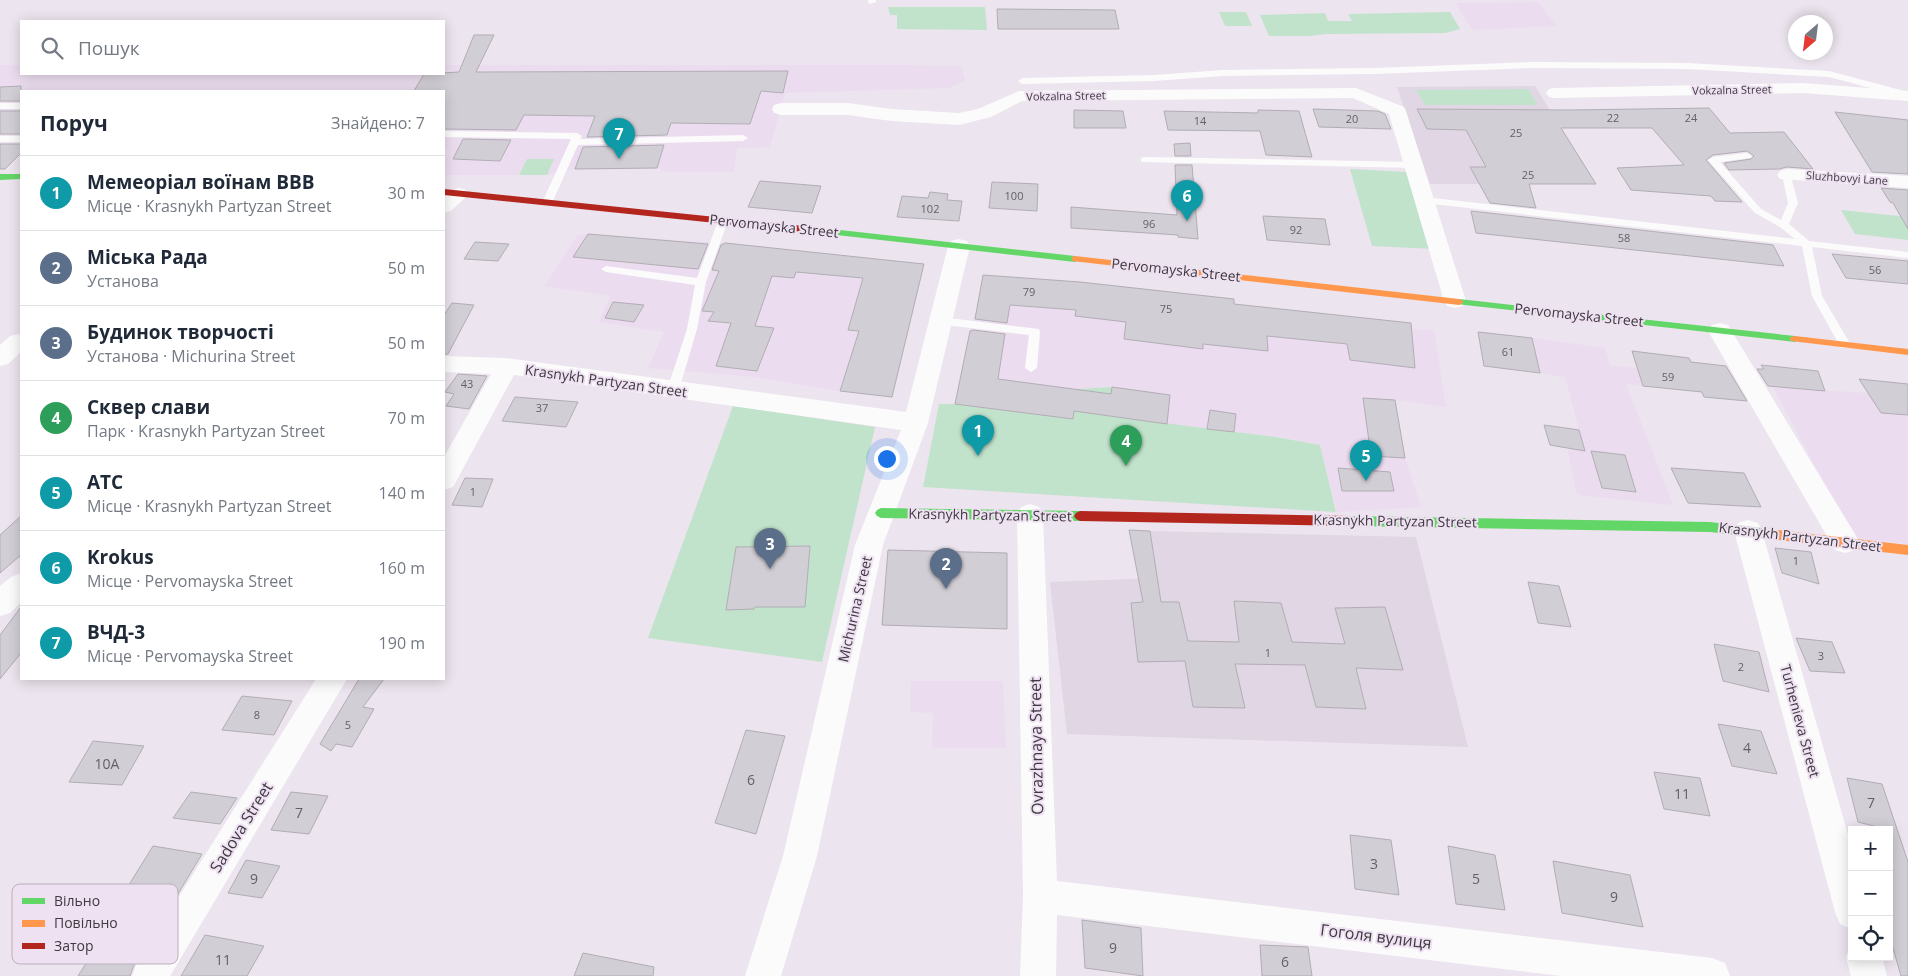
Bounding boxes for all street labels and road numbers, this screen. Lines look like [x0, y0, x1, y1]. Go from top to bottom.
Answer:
street label: Vokzalna Street [1692, 81, 1772, 98]
street label: Vokzalna Street [1026, 87, 1106, 104]
street label: Sluzhbovyi Lane [1805, 167, 1889, 188]
street label: Pervomayska Street [709, 209, 840, 242]
street label: Pervomayska Street [1111, 253, 1242, 286]
street label: Pervomayska Street [1514, 298, 1645, 331]
street label: Krasnykh Partyzan Street [524, 360, 688, 401]
street label: Krasnykh Partyzan Street [908, 504, 1072, 525]
street label: Krasnykh Partyzan Street [1313, 510, 1477, 531]
street label: Krasnykh Partyzan Street [1718, 517, 1882, 556]
street label: Michurina Street [833, 554, 876, 664]
street label: Turhenieva Street [1776, 662, 1825, 779]
street label: Ovrazhnaya Street [1024, 677, 1048, 815]
street label: Sadova Street [204, 777, 278, 876]
street label: Гоголя вулиця [1319, 918, 1433, 954]

